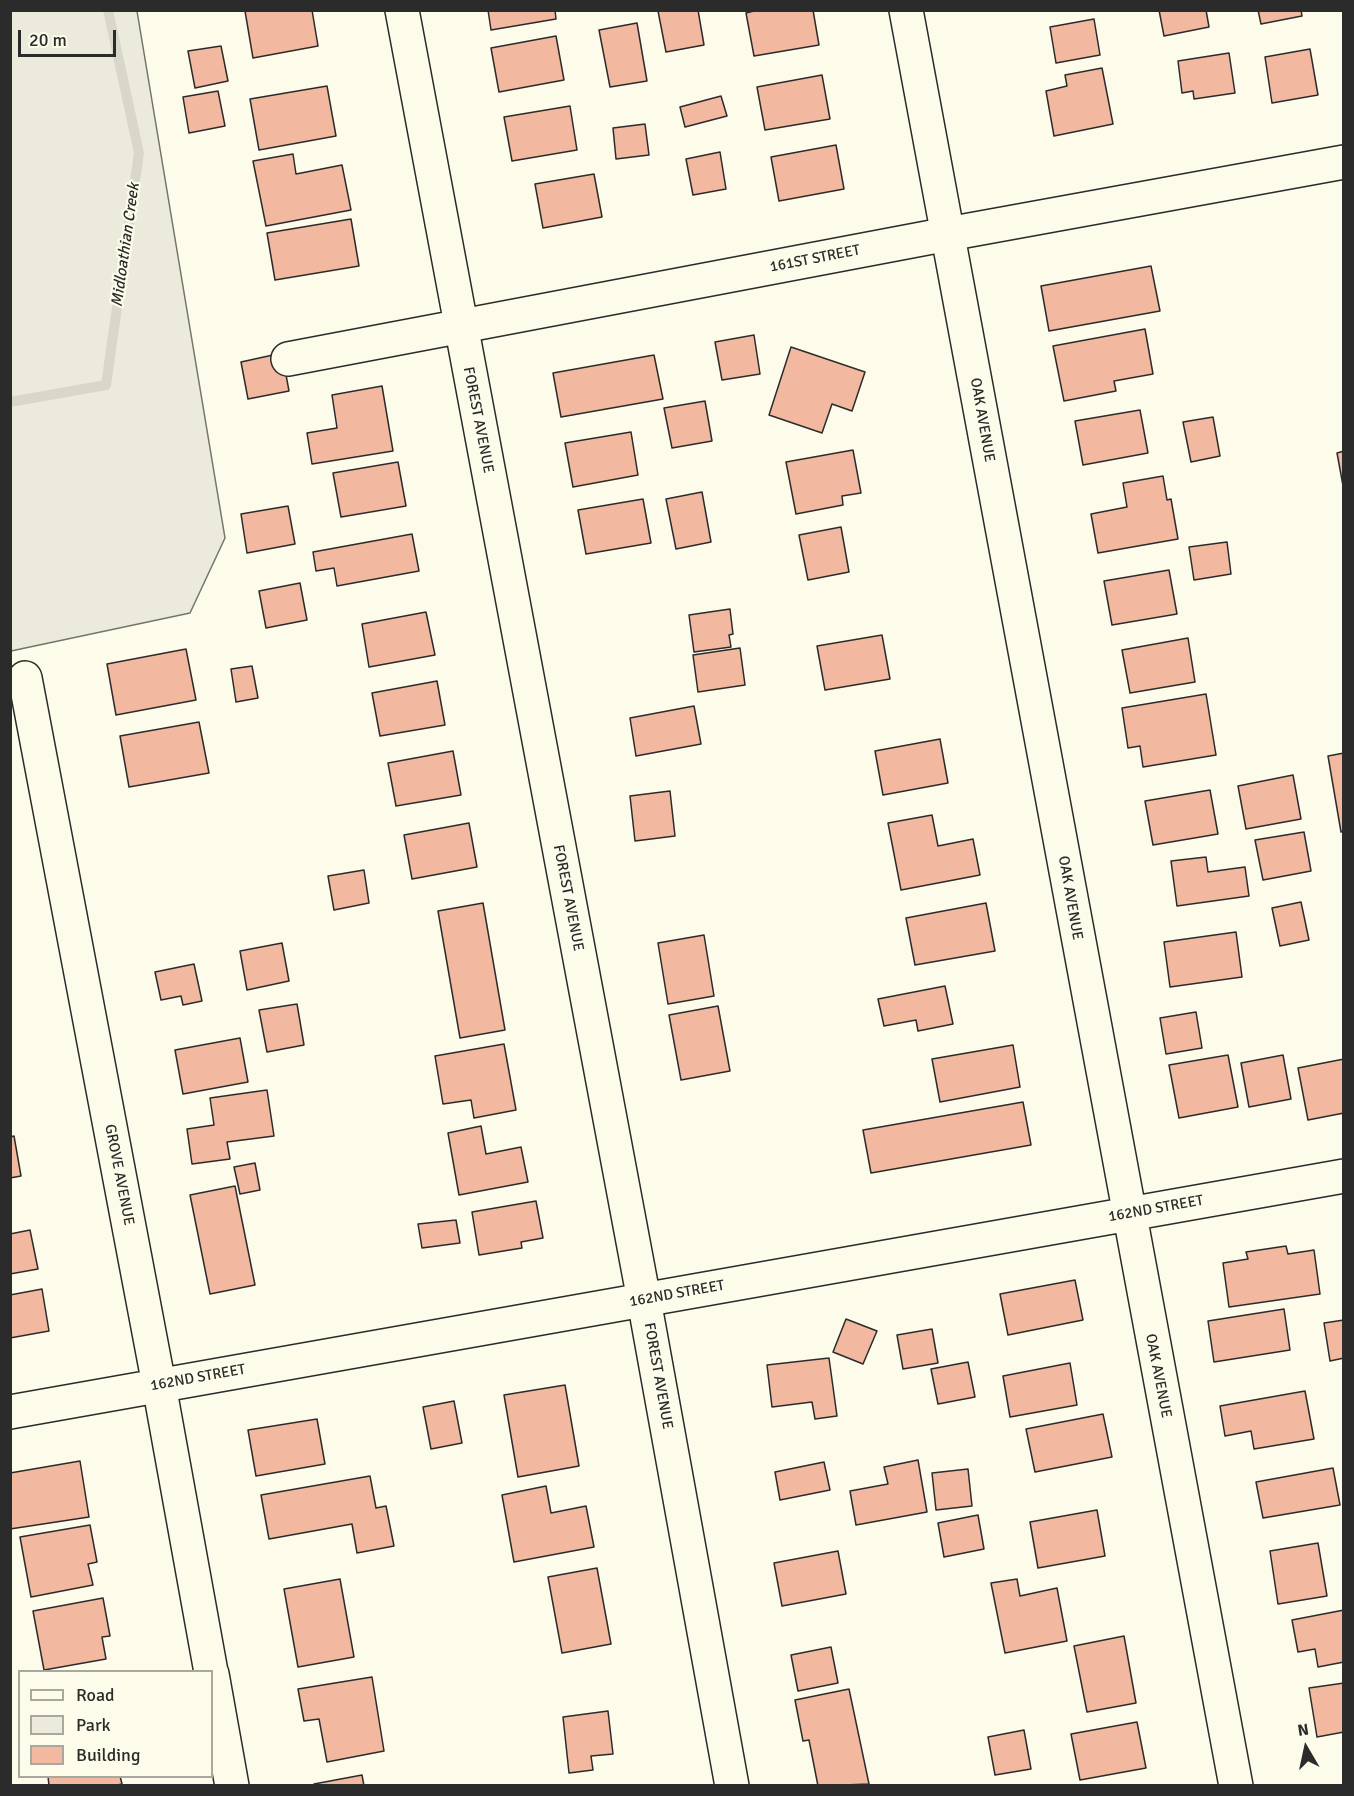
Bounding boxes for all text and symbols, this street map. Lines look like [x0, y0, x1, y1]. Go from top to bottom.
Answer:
scale bar [21, 18, 118, 56]
text: 20 m [29, 29, 67, 51]
water label: Midloathian Creek [108, 182, 144, 308]
street label: 161ST STREET [768, 241, 862, 277]
street label: FOREST AVENUE [459, 365, 497, 475]
street label: OAK AVENUE [966, 376, 998, 464]
street label: FOREST AVENUE [549, 843, 587, 953]
street label: OAK AVENUE [1054, 854, 1086, 942]
street label: GROVE AVENUE [100, 1123, 138, 1227]
street label: 162ND STREET [1107, 1192, 1205, 1226]
street label: 162ND STREET [628, 1277, 726, 1311]
street label: FOREST AVENUE [640, 1321, 676, 1431]
street label: OAK AVENUE [1141, 1332, 1175, 1420]
street label: 162ND STREET [149, 1361, 247, 1395]
legend [18, 1670, 213, 1778]
text: Road [76, 1684, 115, 1706]
text: Park [76, 1714, 111, 1736]
north arrow [1276, 1718, 1336, 1778]
text: N [1296, 1719, 1310, 1741]
text: Building [76, 1744, 140, 1766]

